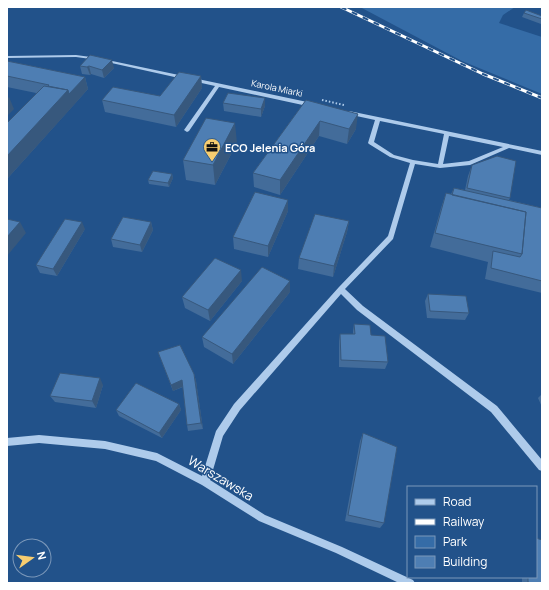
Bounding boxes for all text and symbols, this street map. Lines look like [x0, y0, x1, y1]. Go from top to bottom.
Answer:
street label: Karola Miarki [250, 76, 304, 100]
office icon: ECO Jelenia Góra [202, 137, 222, 162]
place label: ECO Jelenia Góra [225, 140, 315, 155]
street label: Warszawska [185, 451, 257, 505]
legend [407, 486, 537, 578]
text: Road [443, 493, 471, 510]
text: Railway [443, 513, 485, 530]
text: Park [443, 533, 468, 550]
north arrow [12, 538, 52, 578]
text: N [34, 550, 50, 561]
text: Building [443, 553, 487, 570]

